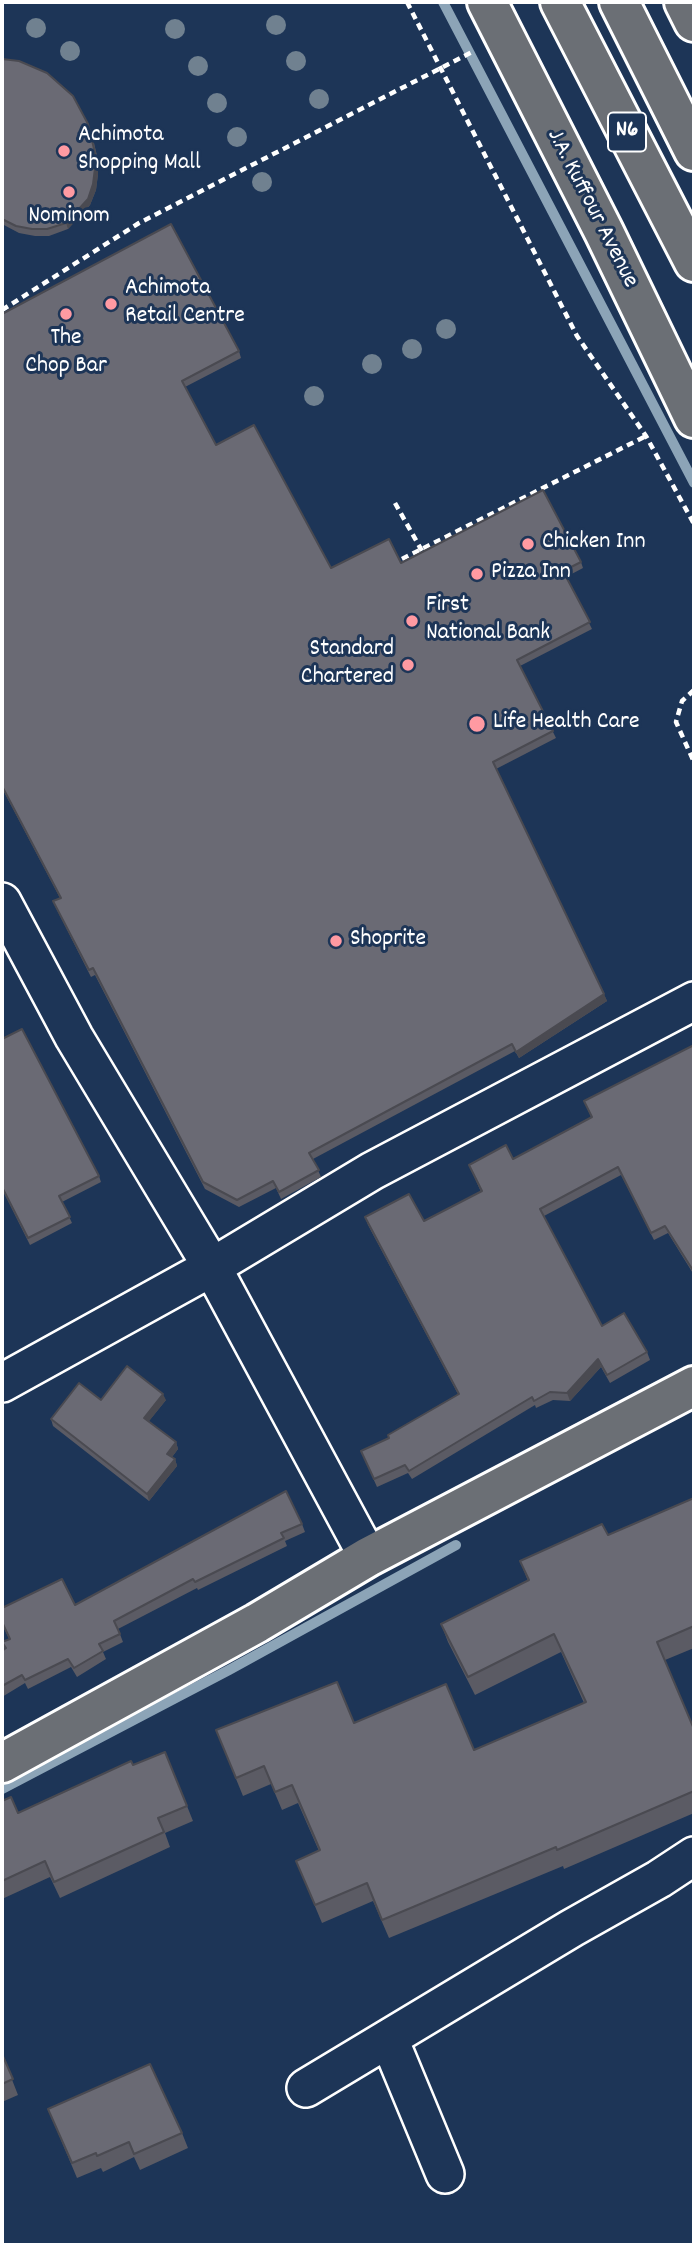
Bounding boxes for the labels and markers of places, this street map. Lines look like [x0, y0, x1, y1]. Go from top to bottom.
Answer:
place label: Achimota Shopping Mall [78, 123, 201, 179]
marker: Achimota Shopping Mall [56, 143, 72, 159]
marker: Nominom [61, 184, 77, 200]
place label: Nominom [28, 204, 110, 232]
place label: Achimota Retail Centre [125, 276, 245, 332]
marker: Achimota Retail Centre [103, 296, 119, 312]
marker: The Chop Bar [58, 306, 74, 322]
place label: The Chop Bar [25, 326, 107, 382]
place label: Chicken Inn [542, 530, 645, 558]
marker: Chicken Inn [520, 536, 536, 552]
place label: Pizza Inn [491, 560, 571, 588]
marker: Pizza Inn [469, 566, 485, 582]
place label: First National Bank [426, 593, 550, 649]
marker: First National Bank [404, 613, 420, 629]
place label: Standard Chartered [301, 637, 394, 693]
marker: Standard Chartered [400, 657, 416, 673]
place label: Life Health Care [493, 710, 639, 738]
marker: Life Health Care [467, 714, 487, 734]
place label: Shoprite [350, 927, 426, 955]
marker: Shoprite [328, 933, 344, 949]

